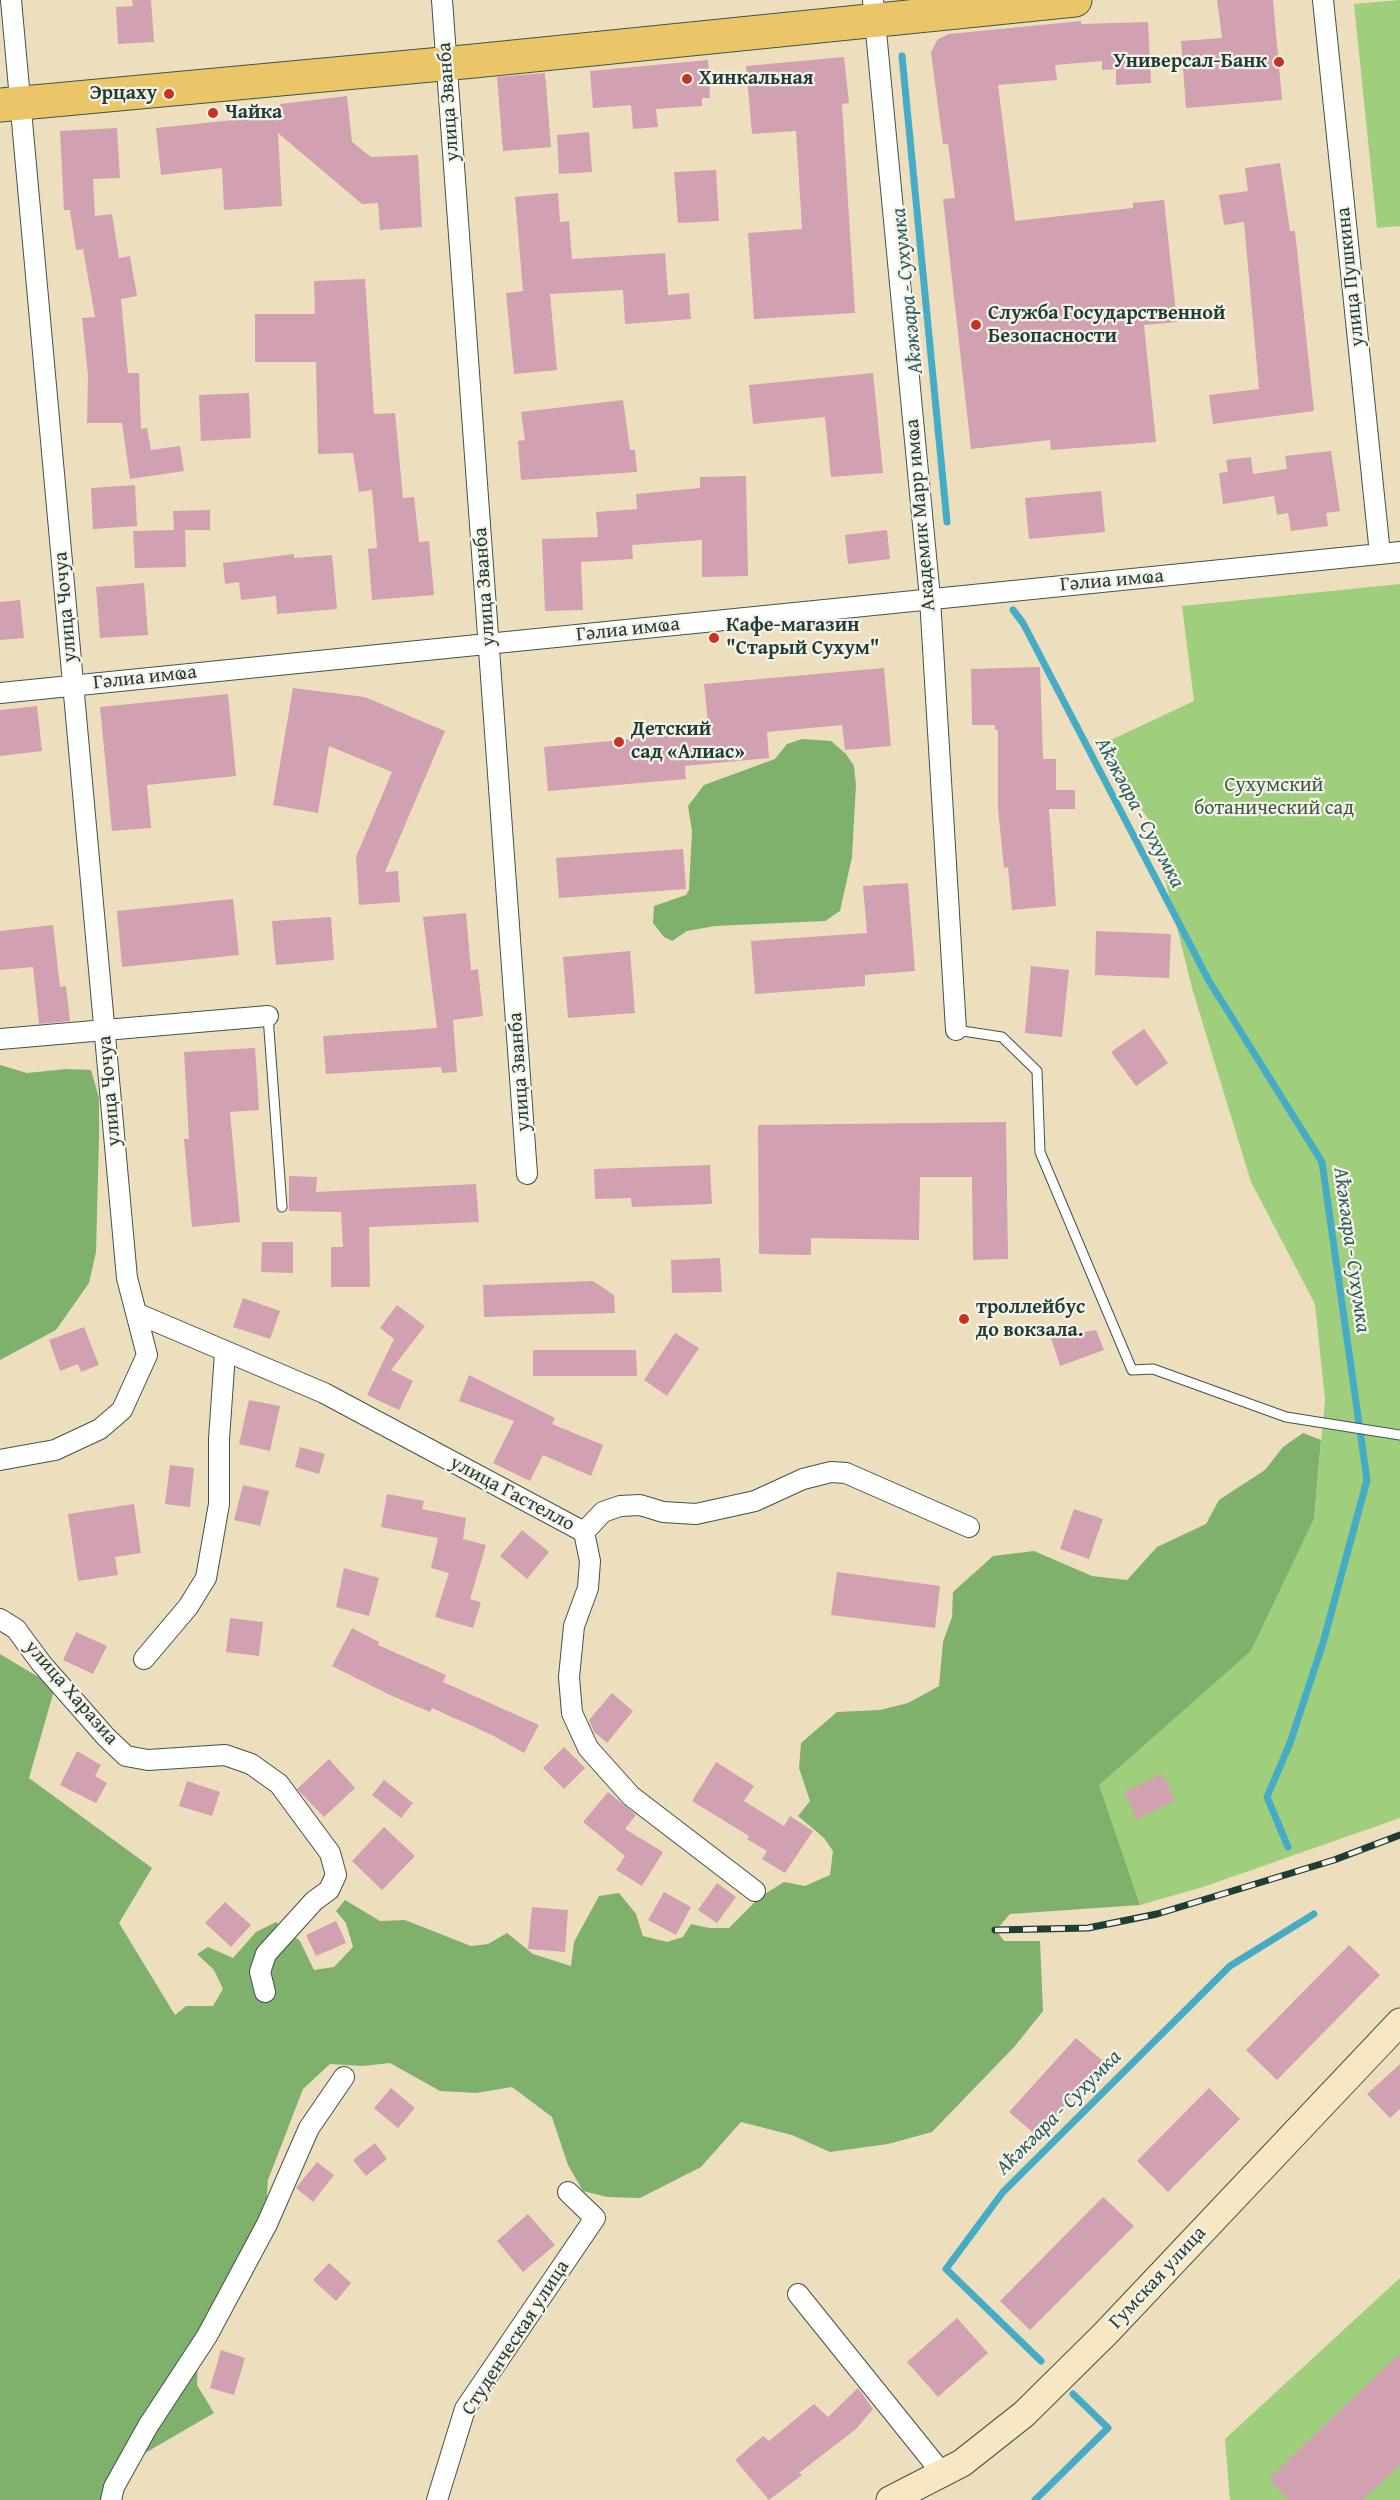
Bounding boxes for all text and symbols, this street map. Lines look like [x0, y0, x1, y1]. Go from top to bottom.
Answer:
street label: улица Званба [433, 42, 465, 162]
place label: Универсал-Банк [1113, 50, 1267, 74]
marker: Универсал-Банк [1272, 55, 1286, 69]
place label: Хинкальная [699, 67, 813, 91]
marker: Хинкальная [680, 72, 694, 86]
place label: Эрцаху [89, 82, 157, 106]
marker: Эрцаху [162, 87, 176, 101]
place label: Чайка [225, 101, 282, 125]
marker: Чайка [206, 106, 220, 120]
street label: улица Пушкина [1332, 206, 1370, 348]
water label: Аҟәкәара - Сухумка [887, 207, 929, 375]
place label: Служба Государственной Безопасности [988, 302, 1226, 349]
marker: Служба Государственной Безопасности [969, 318, 983, 332]
street label: Академик Марр имҩа [901, 418, 941, 612]
street label: улица Званба [469, 527, 501, 647]
street label: улица Чочуа [49, 551, 83, 663]
street label: Гәлиа имҩа [1059, 565, 1165, 597]
street label: Гәлиа имҩа [575, 613, 681, 647]
place label: Кафе-магазин "Старый Сухум" [726, 614, 879, 661]
marker: Кафе-магазин "Старый Сухум" [707, 631, 721, 645]
street label: Гәлиа имҩа [92, 661, 198, 695]
place label: Детский сад «Алиас» [631, 718, 745, 765]
water label: Аҟәкәара - Сухумка [1089, 733, 1189, 893]
marker: Детский сад «Алиас» [612, 735, 626, 749]
park label: Сухумский ботанический сад [1194, 774, 1354, 821]
street label: улица Званба [504, 1012, 536, 1132]
street label: улица Чочуа [93, 1035, 127, 1147]
water label: Аҟәкәара - Сухумка [1327, 1166, 1375, 1334]
place label: троллейбус до вокзала. [976, 1296, 1085, 1343]
marker: троллейбус до вокзала. [957, 1312, 971, 1326]
street label: улица Гастелло [446, 1451, 578, 1537]
street label: улица Харазиа [19, 1636, 123, 1750]
water label: Аҟәкәара - Сухумка [991, 2045, 1127, 2181]
street label: Гумская улица [1104, 2222, 1212, 2334]
street label: Студенческая улица [457, 2256, 575, 2420]

